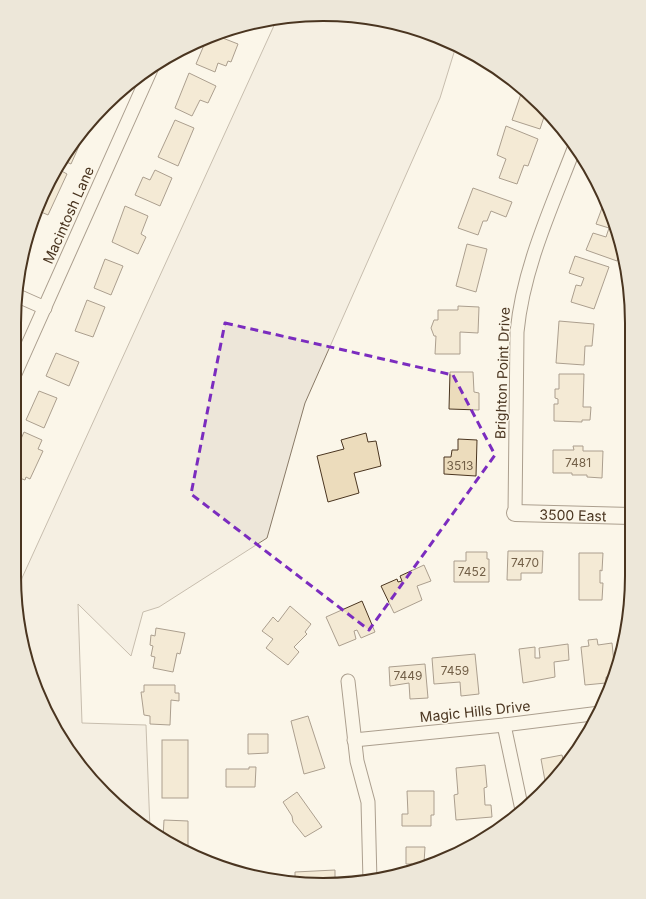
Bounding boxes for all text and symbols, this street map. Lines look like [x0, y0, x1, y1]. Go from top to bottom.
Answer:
street label: Macintosh Lane [39, 164, 97, 266]
street label: Brighton Point Drive [491, 307, 513, 439]
house number: 7481 [565, 455, 591, 470]
house number: 3513 [447, 458, 474, 473]
street label: 3500 East [539, 505, 607, 524]
house number: 7470 [511, 555, 539, 570]
house number: 7452 [458, 564, 486, 579]
house number: 7459 [441, 663, 469, 678]
house number: 7449 [393, 668, 423, 683]
street label: Magic Hills Drive [419, 697, 531, 725]

